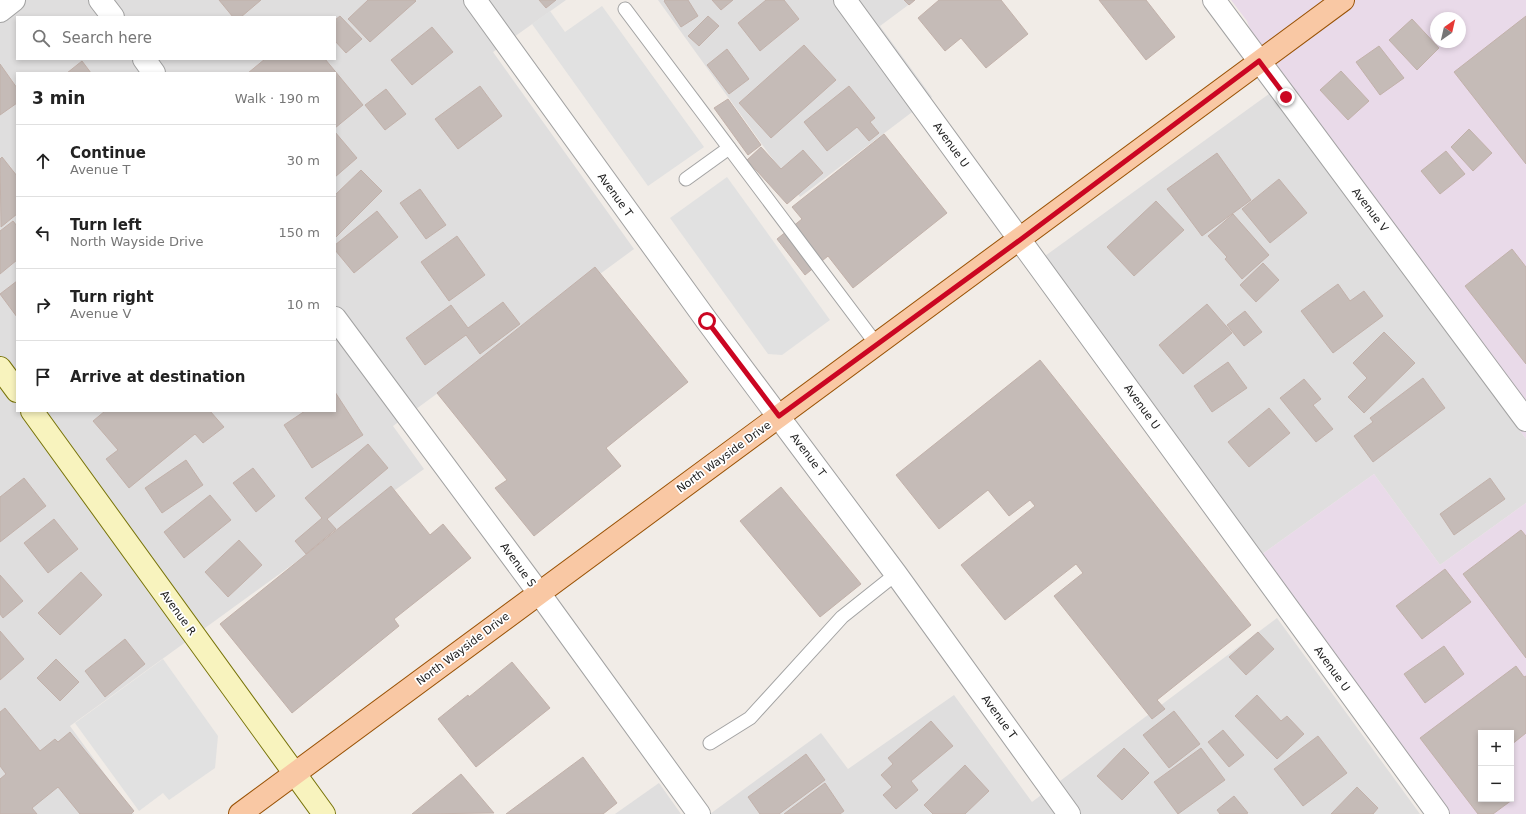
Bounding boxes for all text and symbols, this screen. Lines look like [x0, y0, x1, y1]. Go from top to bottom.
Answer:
north arrow [1430, 12, 1466, 48]
search box [16, 16, 336, 60]
icon: search [30, 27, 52, 49]
text: Search here [62, 29, 152, 47]
text: 3 min [32, 88, 85, 108]
route end [1277, 88, 1295, 106]
text: Walk · 190 m [235, 91, 320, 106]
street label: Avenue U [930, 120, 972, 170]
text: Continue [70, 144, 146, 162]
icon: ahead [32, 150, 54, 172]
text: 30 m [287, 153, 320, 168]
text: Avenue T [70, 162, 130, 177]
street label: Avenue T [595, 171, 635, 220]
street label: Avenue V [1349, 185, 1391, 235]
text: Turn left [70, 216, 142, 234]
icon: left [32, 222, 54, 244]
text: 150 m [278, 225, 320, 240]
text: North Wayside Drive [70, 234, 204, 249]
text: Turn right [70, 288, 154, 306]
icon: right [32, 294, 54, 316]
text: 10 m [287, 297, 320, 312]
text: Avenue V [70, 306, 131, 321]
route start [698, 312, 716, 330]
icon: arrive [32, 366, 54, 388]
text: Arrive at destination [70, 368, 245, 386]
street label: Avenue U [1121, 382, 1163, 432]
street label: North Wayside Drive [674, 418, 774, 495]
street label: Avenue T [787, 431, 829, 480]
street label: Avenue S [498, 540, 538, 590]
street label: Avenue R [157, 588, 199, 638]
street label: North Wayside Drive [414, 610, 512, 688]
street label: Avenue U [1311, 644, 1353, 694]
street label: Avenue T [979, 693, 1019, 742]
map controls [1478, 730, 1514, 802]
button: + [1478, 730, 1514, 766]
button: − [1478, 766, 1514, 802]

